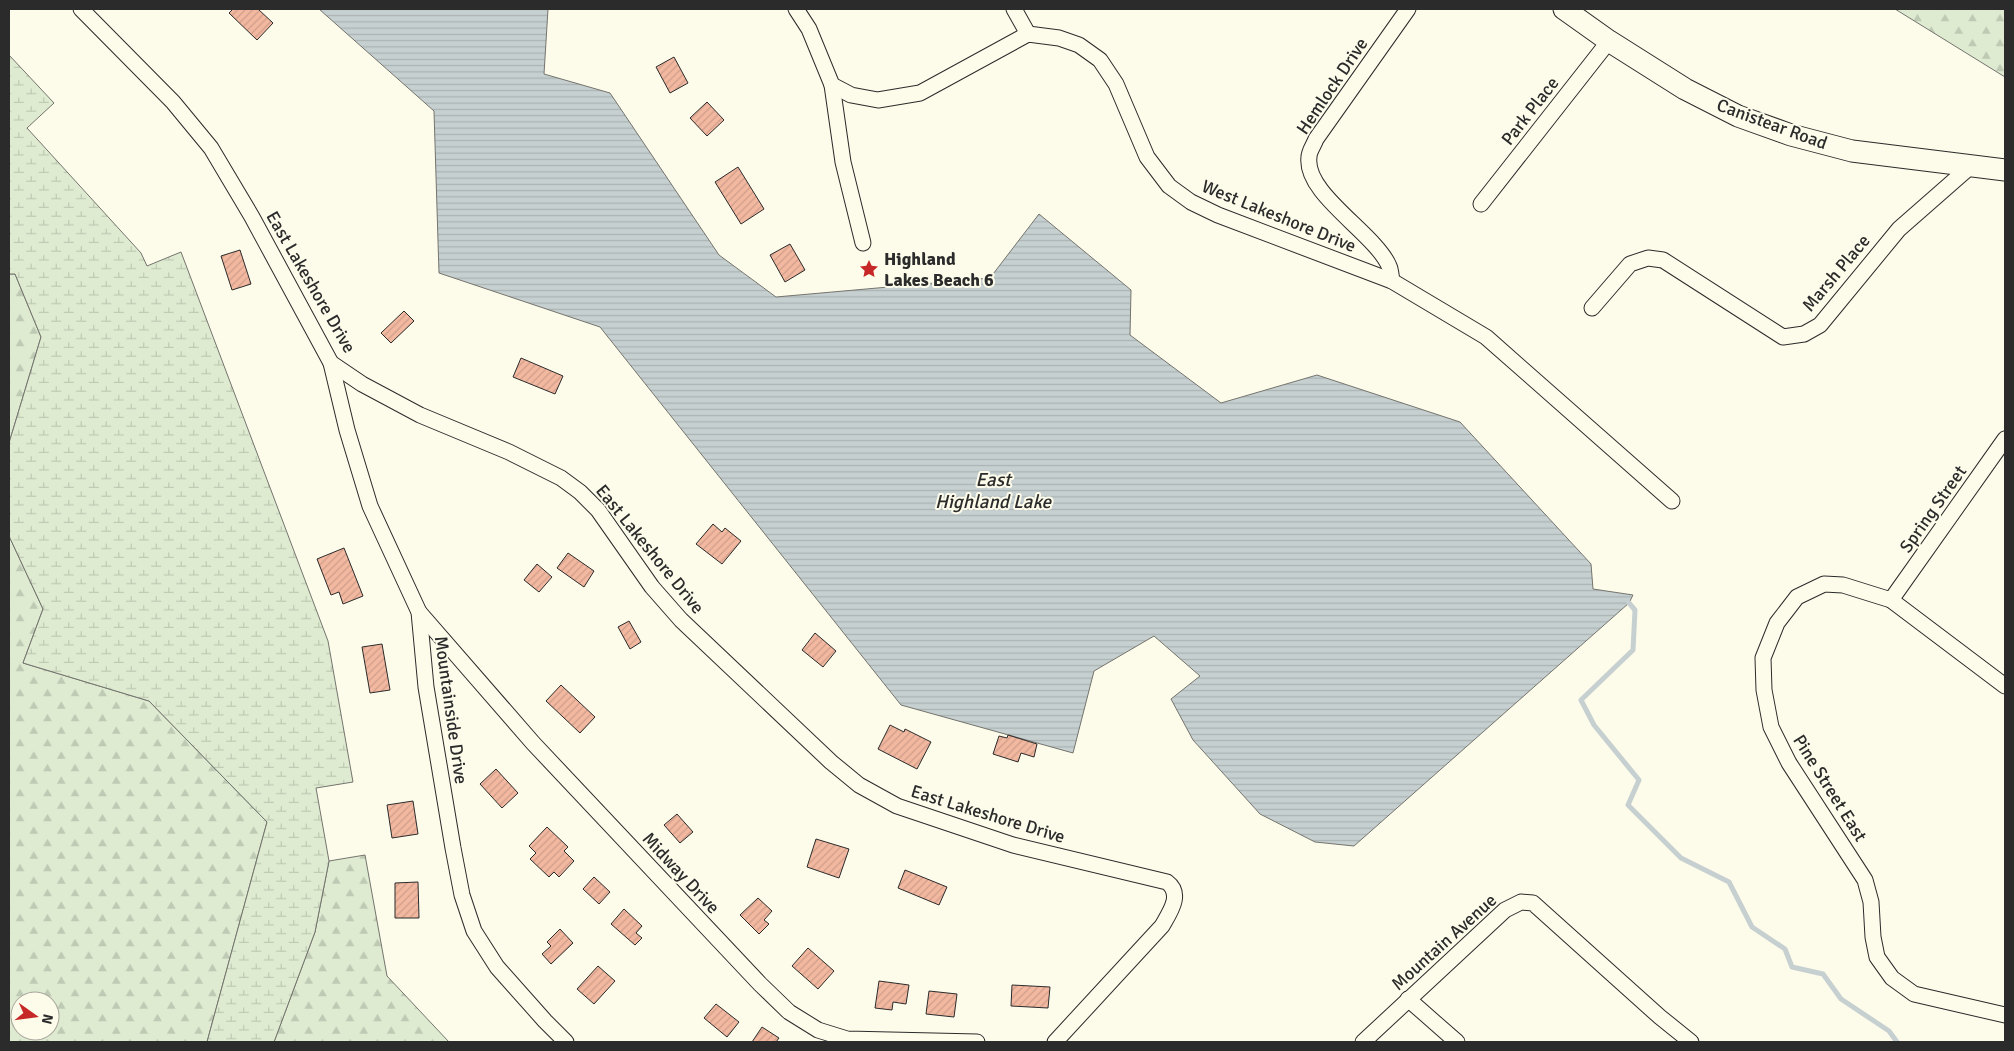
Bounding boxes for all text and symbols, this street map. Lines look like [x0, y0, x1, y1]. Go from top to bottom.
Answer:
street label: Hemlock Drive [1292, 34, 1372, 138]
street label: Park Place [1497, 72, 1563, 150]
street label: Canistear Road [1714, 94, 1830, 154]
street label: West Lakeshore Drive [1199, 175, 1359, 257]
street label: East Lakeshore Drive [262, 207, 360, 357]
street label: Marsh Place [1797, 230, 1875, 316]
place label: Highland Lakes Beach 6 [884, 248, 994, 291]
place icon: Highland Lakes Beach 6 [858, 258, 880, 280]
street label: Spring Street [1895, 461, 1971, 557]
water label: East Highland Lake [935, 468, 1053, 514]
street label: East Lakeshore Drive [591, 480, 709, 618]
street label: Mountainside Drive [430, 635, 472, 785]
street label: Pine Street East [1788, 730, 1872, 846]
street label: East Lakeshore Drive [908, 780, 1068, 848]
street label: Midway Drive [638, 828, 724, 918]
street label: Mountain Avenue [1387, 889, 1501, 995]
north arrow [10, 991, 60, 1041]
text: N [38, 1012, 57, 1026]

